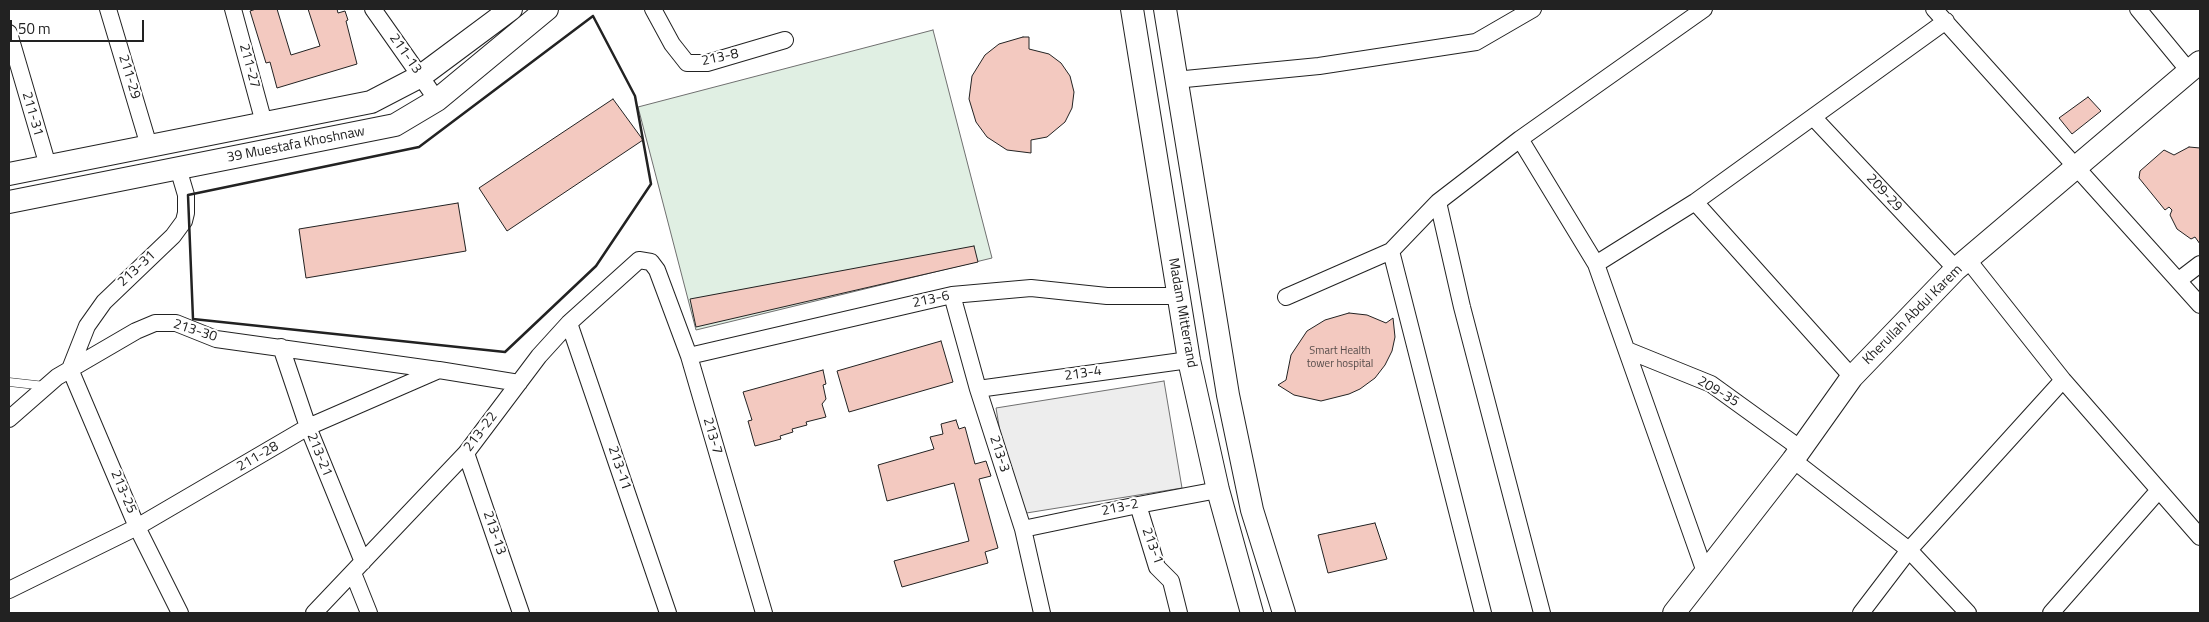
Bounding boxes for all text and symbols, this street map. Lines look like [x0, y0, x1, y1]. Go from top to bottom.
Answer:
scale bar [12, 10, 146, 42]
text: 50 m [18, 17, 51, 40]
street label: 211-13 [385, 31, 425, 77]
street label: 211-27 [235, 42, 263, 90]
street label: 213-8 [700, 46, 740, 70]
street label: 211-29 [114, 53, 144, 101]
street label: 211-31 [18, 90, 46, 138]
street label: 39 Muestafa Khoshnaw [226, 123, 366, 167]
street label: 209-29 [1862, 171, 1906, 215]
street label: 213-31 [115, 247, 159, 291]
street label: Madam Mitterrand [1164, 257, 1200, 369]
street label: Kherullah Abdul Karem [1860, 262, 1966, 368]
street label: 213-6 [911, 288, 951, 312]
street label: 213-30 [171, 316, 219, 346]
house number: Smart Health tower hospital [1307, 344, 1373, 370]
street label: 213-4 [1063, 363, 1103, 385]
street label: 209-35 [1694, 373, 1742, 411]
street label: 213-22 [461, 409, 501, 455]
street label: 213-7 [699, 416, 725, 456]
street label: 213-21 [303, 431, 335, 479]
street label: 213-3 [985, 434, 1013, 474]
street label: 211-28 [234, 438, 282, 476]
street label: 213-11 [604, 444, 634, 492]
street label: 213-25 [106, 468, 140, 516]
street label: 213-2 [1100, 496, 1140, 520]
street label: 213-13 [479, 509, 509, 557]
street label: 213-1 [1138, 526, 1166, 566]

